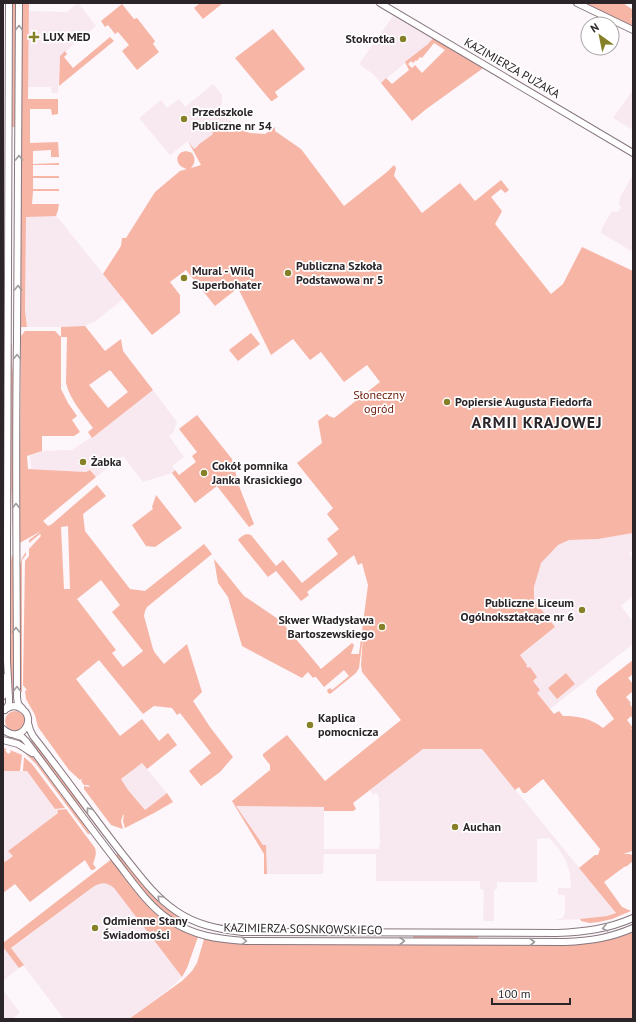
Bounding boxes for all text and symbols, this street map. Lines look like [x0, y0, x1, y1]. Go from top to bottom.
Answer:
north arrow [580, 16, 620, 56]
text: N [588, 20, 601, 35]
one-way arrow [15, 25, 23, 31]
place label: LUX MED [43, 29, 91, 44]
marker: LUX MED [28, 31, 40, 43]
place label: Stokrotka [345, 31, 395, 46]
marker: Stokrotka [398, 34, 408, 44]
street label: KAZIMIERZA PUŻAKA [462, 34, 563, 101]
place label: Przedszkole Publiczne nr 54 [192, 104, 272, 133]
marker: Przedszkole Publiczne nr 54 [179, 114, 189, 124]
one-way arrow [15, 155, 23, 161]
place label: Publiczna Szkoła Podstawowa nr 5 [296, 258, 384, 287]
place label: Mural - Wilq Superbohater [192, 263, 262, 292]
marker: Publiczna Szkoła Podstawowa nr 5 [283, 268, 293, 278]
marker: Mural - Wilq Superbohater [179, 273, 189, 283]
one-way arrow [14, 285, 22, 291]
one-way arrow [13, 354, 21, 360]
park label: Słoneczny ogród [353, 387, 405, 416]
place label: Popiersie Augusta Fiedorfa [455, 394, 592, 409]
marker: Popiersie Augusta Fiedorfa [442, 397, 452, 407]
district label: ARMII KRAJOWEJ [471, 412, 603, 432]
place label: Żabka [91, 454, 122, 469]
marker: Żabka [78, 457, 88, 467]
place label: Cokół pomnika Janka Krasickiego [211, 458, 303, 487]
marker: Cokół pomnika Janka Krasickiego [199, 468, 209, 478]
one-way arrow [12, 503, 20, 509]
place label: Publiczne Liceum Ogólnokształcące nr 6 [460, 595, 574, 624]
marker: Publiczne Liceum Ogólnokształcące nr 6 [577, 605, 587, 615]
place label: Skwer Władysława Bartoszewskiego [278, 612, 375, 641]
marker: Skwer Władysława Bartoszewskiego [377, 622, 387, 632]
one-way arrow [12, 627, 20, 633]
one-way arrow [13, 686, 21, 692]
place label: Kaplica pomocnicza [318, 710, 379, 739]
marker: Kaplica pomocnicza [305, 720, 315, 730]
one-way arrow [87, 807, 94, 814]
place label: Auchan [463, 819, 501, 834]
marker: Auchan [450, 822, 460, 832]
one-way arrow [157, 895, 165, 903]
place label: Odmienne Stany Świadomości [103, 913, 188, 942]
street label: KAZIMIERZA SOSNKOWSKIEGO [223, 920, 383, 937]
marker: Odmienne Stany Świadomości [90, 923, 100, 933]
one-way arrow [602, 923, 608, 931]
one-way arrow [241, 936, 247, 945]
one-way arrow [399, 937, 405, 945]
one-way arrow [529, 938, 535, 946]
scale bar [492, 980, 570, 1006]
text: 100 m [498, 986, 531, 1001]

